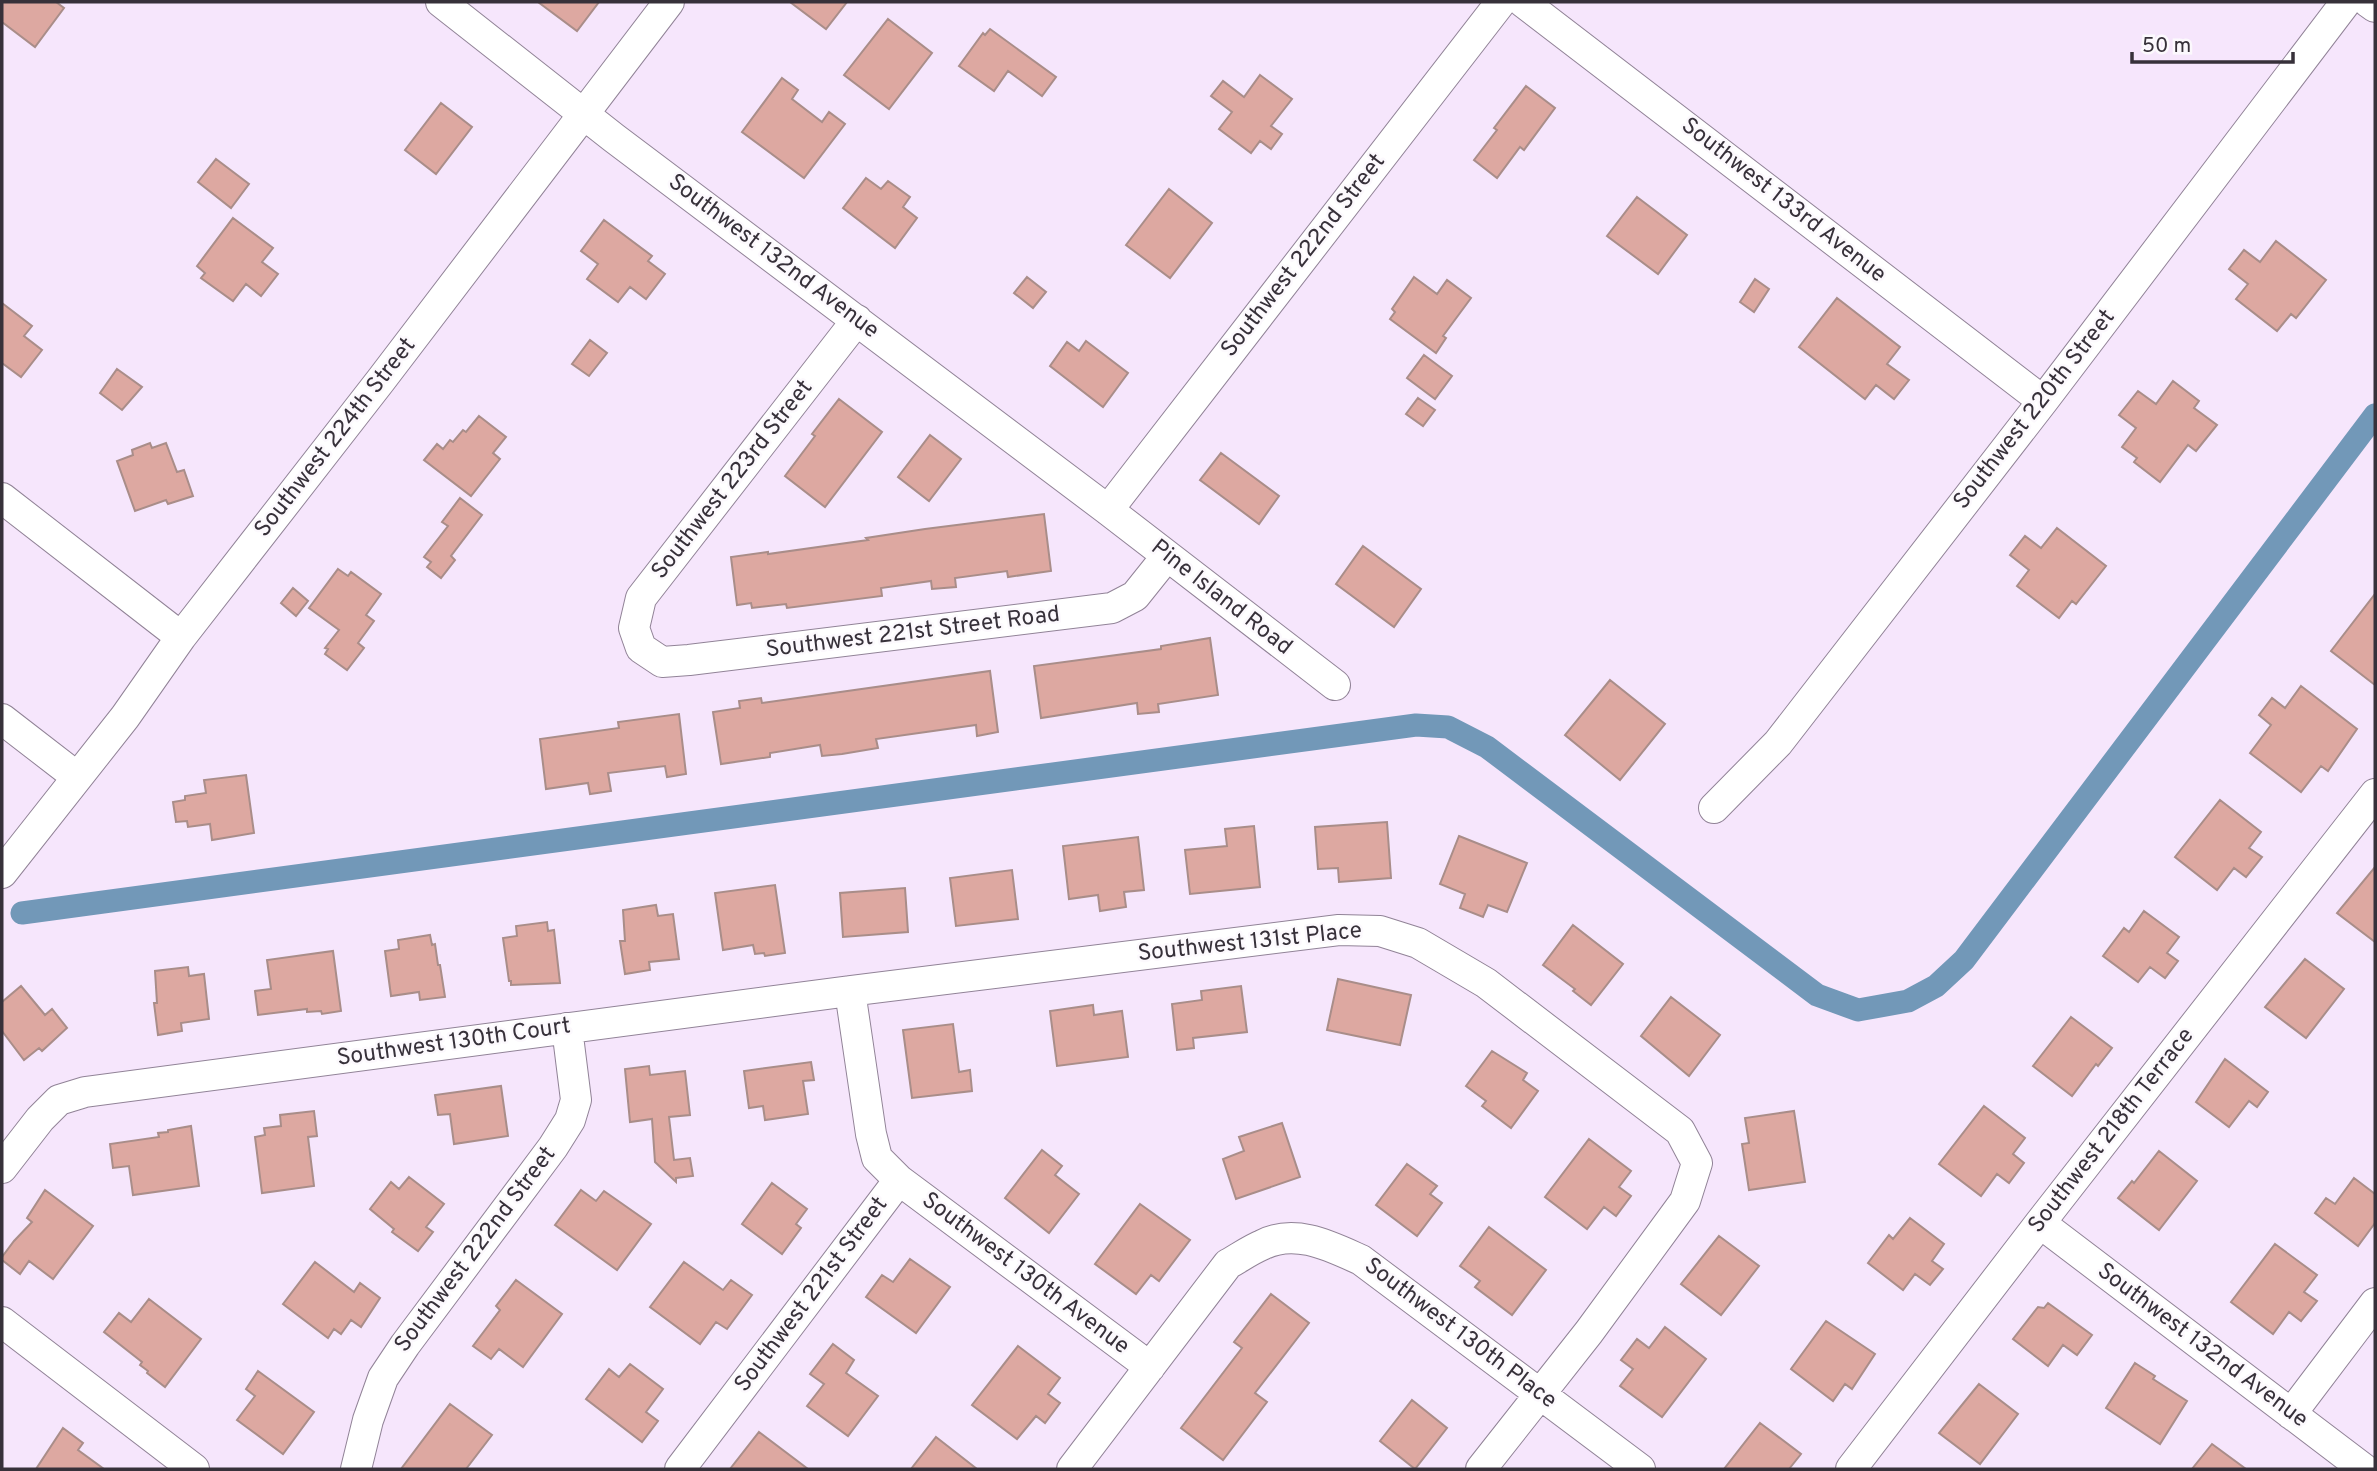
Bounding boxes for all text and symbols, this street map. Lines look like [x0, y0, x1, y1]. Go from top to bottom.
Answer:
scale bar [2132, 21, 2293, 65]
text: 50 m [2142, 33, 2191, 60]
street label: Southwest 133rd Avenue [1675, 112, 1891, 290]
street label: Southwest 222nd Street [1216, 148, 1392, 364]
street label: Southwest 132nd Avenue [662, 168, 884, 346]
street label: Southwest 220th Street [1948, 304, 2122, 516]
street label: Southwest 224th Street [249, 332, 423, 544]
street label: Southwest 223rd Street [646, 374, 820, 586]
street label: Pine Island Road [1144, 534, 1298, 662]
street label: Southwest 221st Street Road [764, 601, 1062, 665]
street label: Southwest 131st Place [1136, 917, 1364, 969]
street label: Southwest 130th Court [335, 1012, 573, 1074]
street label: Southwest 218th Terrace [2023, 1022, 2201, 1240]
street label: Southwest 222nd Street [389, 1141, 563, 1359]
street label: Southwest 130th Avenue [915, 1186, 1135, 1362]
street label: Southwest 221st Street [729, 1191, 895, 1399]
street label: Southwest 130th Place [1358, 1252, 1562, 1416]
street label: Southwest 132nd Avenue [2091, 1257, 2313, 1435]

